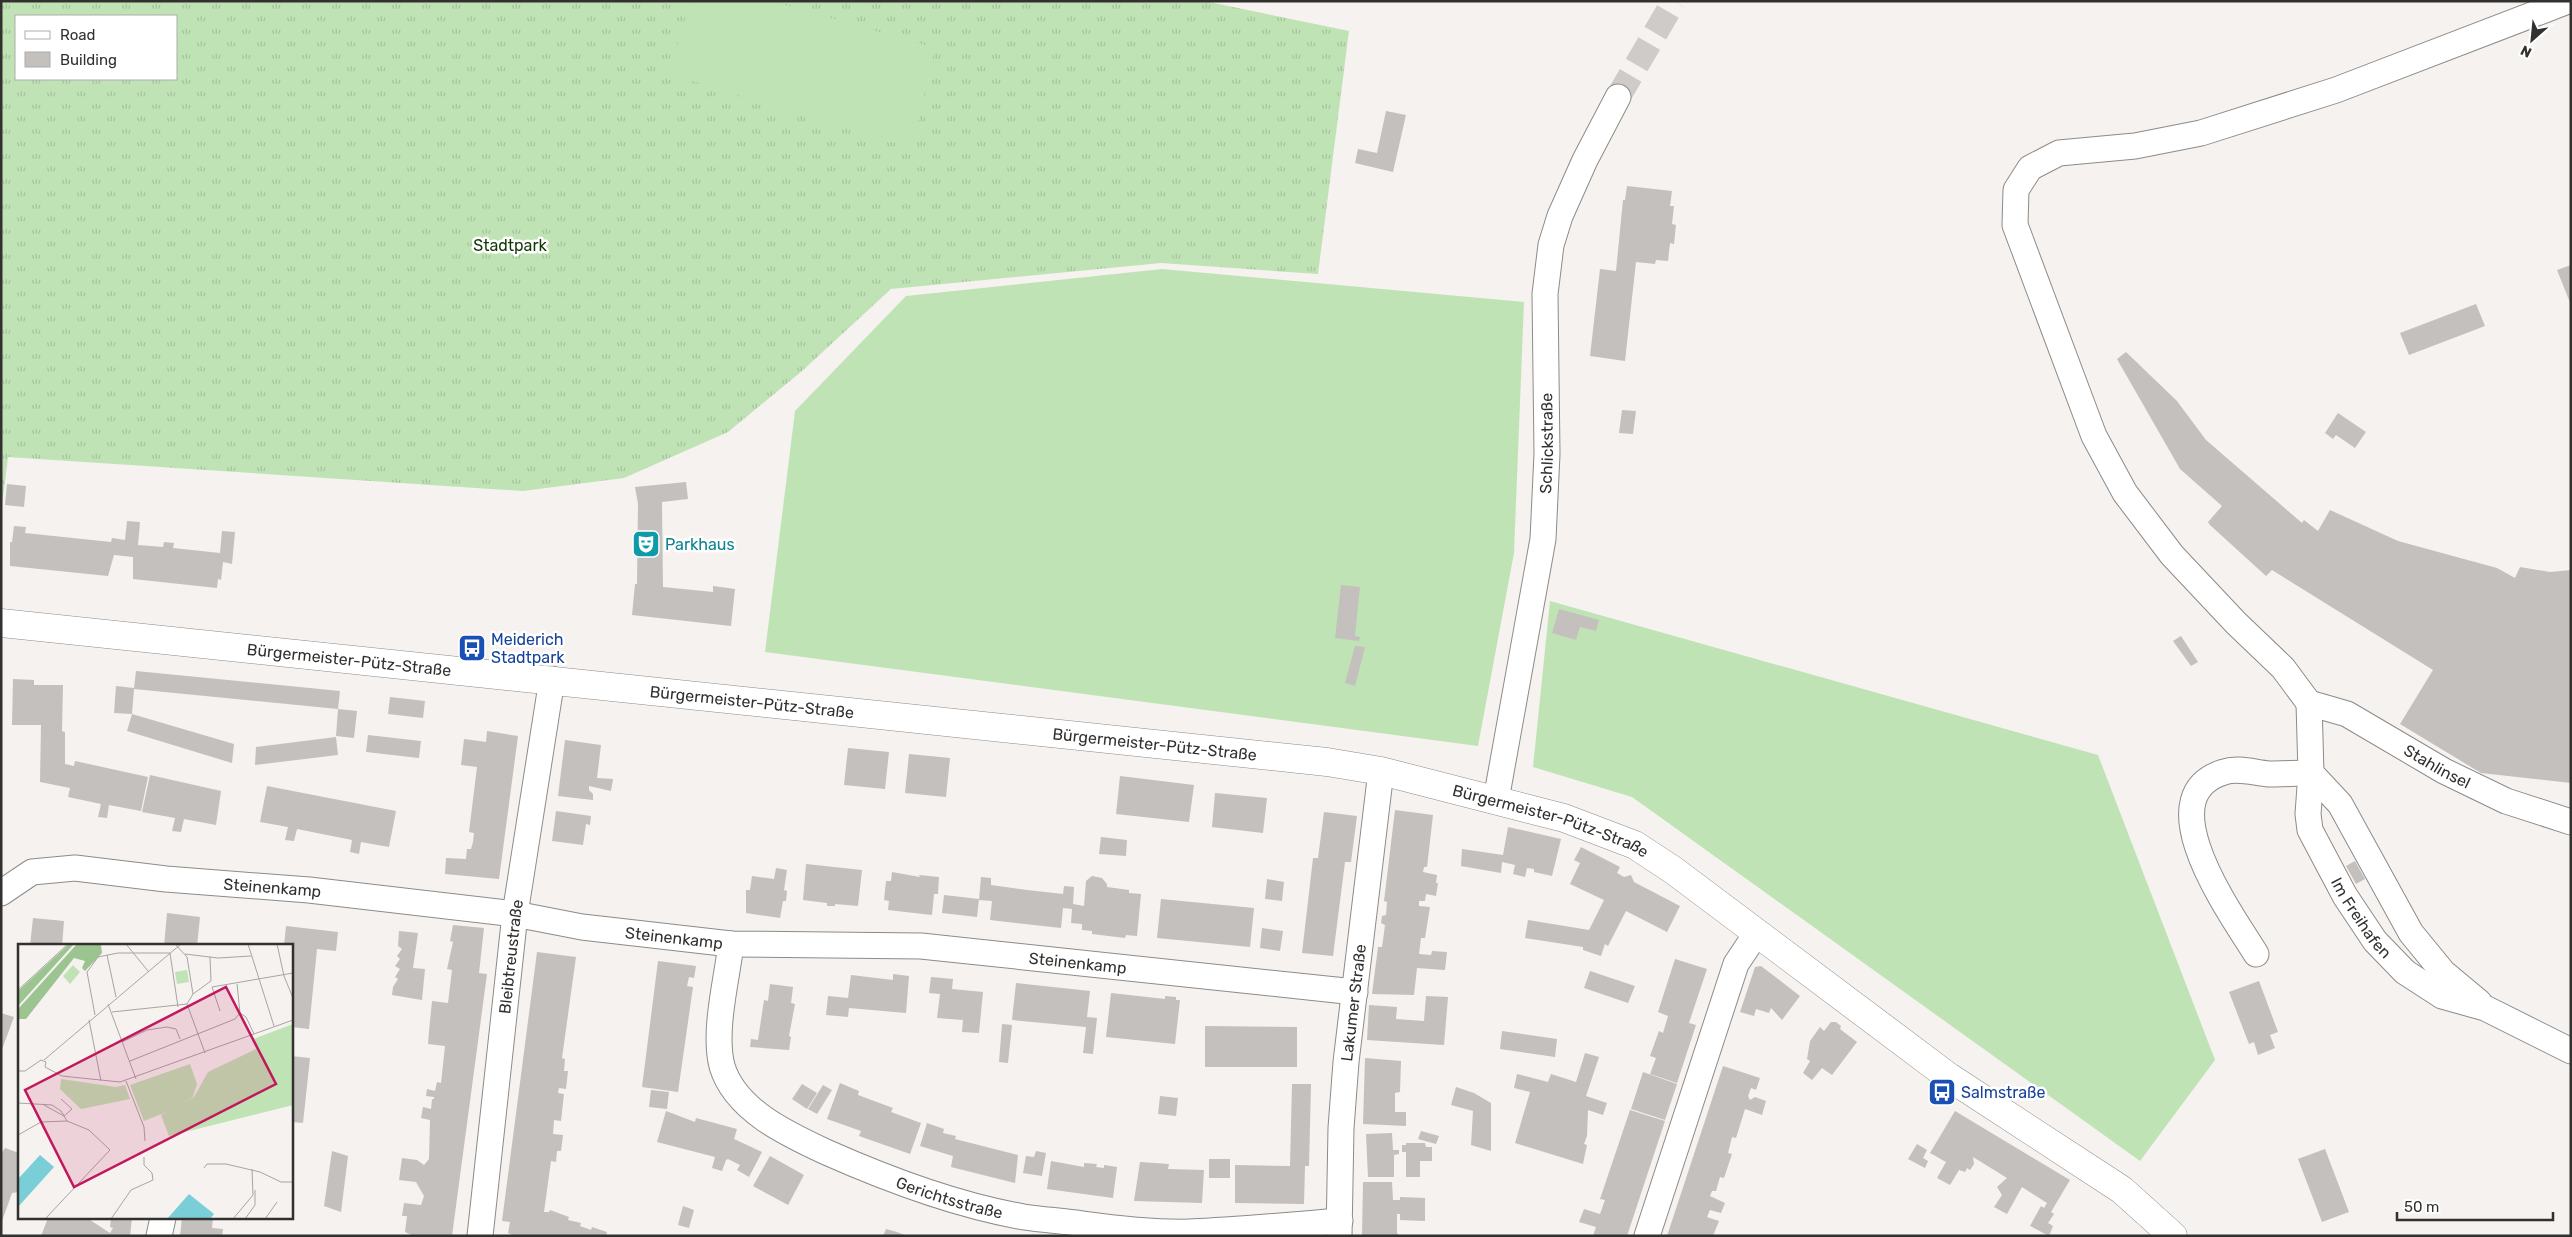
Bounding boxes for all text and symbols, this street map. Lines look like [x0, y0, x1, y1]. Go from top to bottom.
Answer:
legend [15, 15, 178, 80]
north arrow [2507, 15, 2557, 65]
text: Road [60, 26, 96, 44]
text: N [2518, 41, 2535, 61]
text: Building [60, 51, 117, 69]
park label: Stadtpark [473, 236, 547, 255]
street label: Schlickstraße [1536, 393, 1557, 494]
theatre icon: Parkhaus [631, 529, 661, 559]
place label: Parkhaus [665, 535, 735, 554]
place label: Meiderich Stadtpark [491, 630, 565, 667]
bus stop icon: Meiderich Stadtpark [457, 633, 487, 663]
street label: Bürgermeister-Pütz-Straße [246, 640, 452, 680]
street label: Bürgermeister-Pütz-Straße [649, 682, 855, 722]
street label: Bürgermeister-Pütz-Straße [1052, 724, 1258, 765]
street label: Stahlinsel [2400, 741, 2474, 792]
street label: Bürgermeister-Pütz-Straße [1451, 781, 1652, 861]
street label: Steinenkamp [223, 874, 322, 901]
street label: Im Freihafen [2327, 874, 2395, 962]
street label: Bleibtreustraße [495, 898, 527, 1015]
street label: Steinenkamp [624, 923, 724, 953]
street label: Lakumer Straße [1337, 943, 1370, 1062]
inset map [18, 944, 292, 1220]
street label: Steinenkamp [1028, 948, 1128, 978]
bus stop icon: Salmstraße [1927, 1077, 1957, 1107]
place label: Salmstraße [1961, 1083, 2046, 1102]
street label: Gerichtsstraße [893, 1173, 1005, 1223]
scale bar [2397, 1190, 2553, 1222]
text: 50 m [2404, 1198, 2439, 1216]

